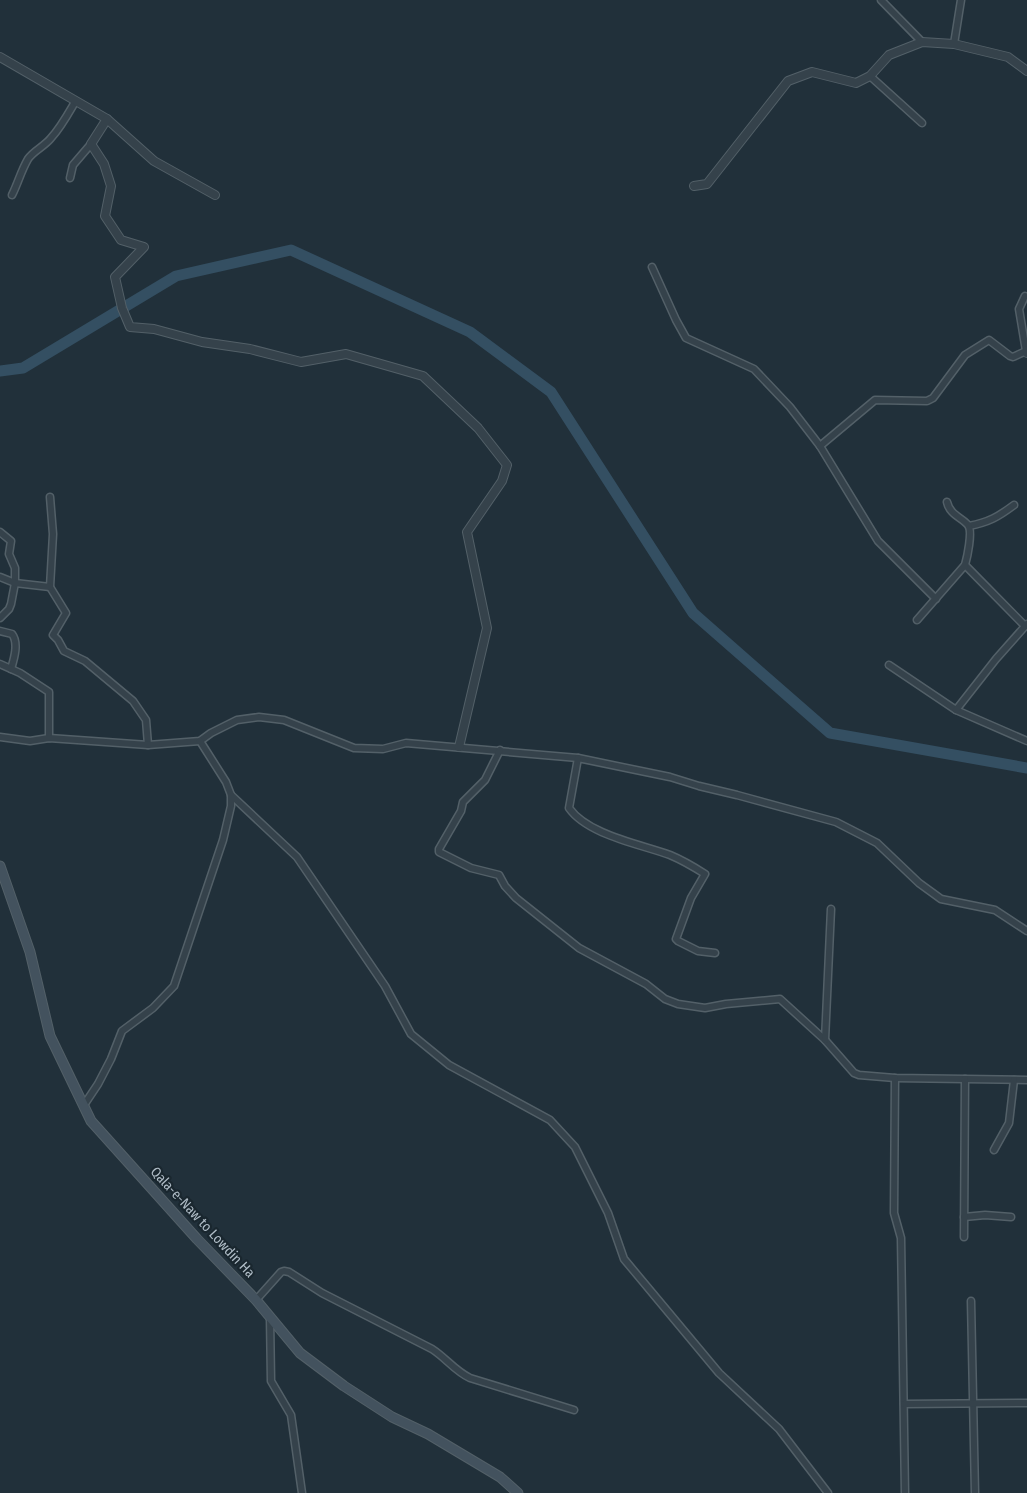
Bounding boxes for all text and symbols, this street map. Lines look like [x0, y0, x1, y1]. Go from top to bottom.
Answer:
street label: Qala-e-Naw to Lowdin Ha [147, 1163, 258, 1281]

